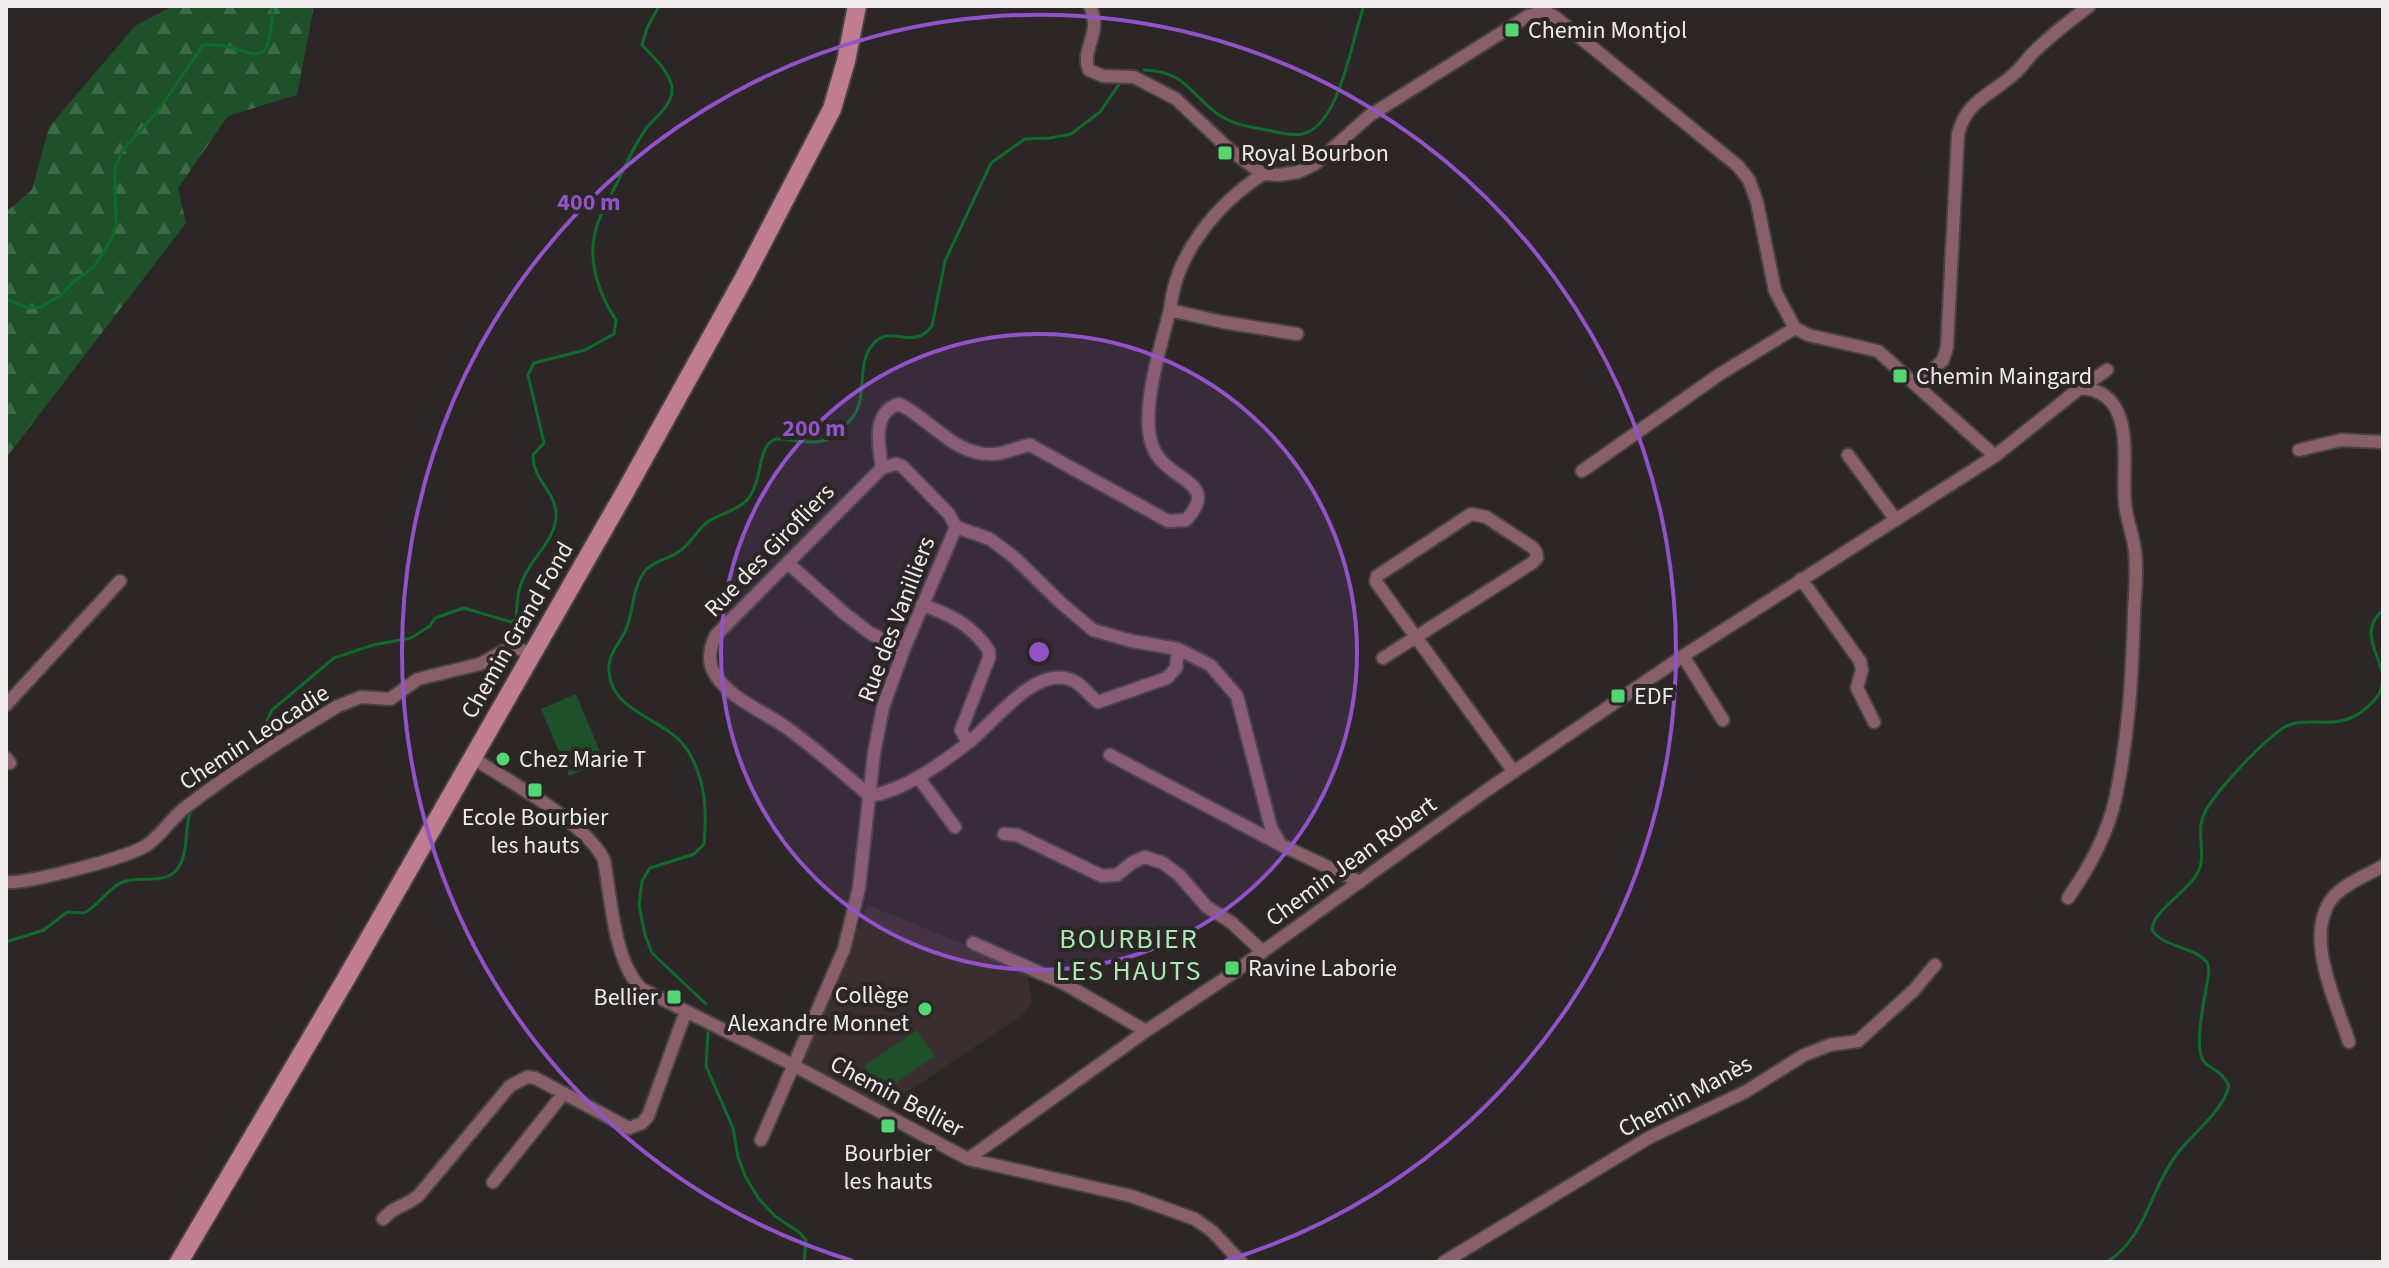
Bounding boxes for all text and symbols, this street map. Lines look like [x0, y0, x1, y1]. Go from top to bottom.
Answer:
place label: Chemin Montjol [1528, 13, 1687, 48]
marker: Chemin Montjol [1503, 21, 1521, 39]
place label: Royal Bourbon [1241, 136, 1389, 171]
marker: Royal Bourbon [1216, 144, 1234, 162]
text: 400 m [557, 185, 621, 220]
place label: Chemin Maingard [1916, 359, 2092, 394]
marker: Chemin Maingard [1891, 367, 1909, 385]
text: 200 m [782, 411, 846, 446]
street label: Rue des Girofliers [696, 475, 843, 625]
street label: Rue des Vanilliers [849, 531, 944, 707]
street label: Chemin Grand Fond [452, 535, 582, 725]
centre of rings [1025, 638, 1053, 666]
street label: Chemin Leocadie [172, 676, 336, 799]
place label: EDF [1634, 679, 1673, 714]
marker: EDF [1609, 687, 1627, 705]
place label: Chez Marie T [519, 742, 646, 777]
marker: Chez Marie T [494, 750, 512, 768]
marker: Ecole Bourbier les hauts [526, 781, 544, 799]
street label: Chemin Jean Robert [1259, 787, 1444, 935]
place label: Ecole Bourbier les hauts [462, 800, 609, 863]
district label: BOURBIER LES HAUTS [1056, 919, 1202, 991]
place label: Ravine Laborie [1248, 951, 1397, 986]
marker: Ravine Laborie [1223, 959, 1241, 977]
place label: Collège Alexandre Monnet [728, 978, 909, 1041]
place label: Bellier [594, 980, 659, 1015]
marker: Bellier [665, 988, 683, 1006]
marker: Collège Alexandre Monnet [916, 1000, 934, 1018]
street label: Chemin Manès [1612, 1046, 1758, 1146]
street label: Chemin Bellier [824, 1047, 970, 1147]
marker: Bourbier les hauts [879, 1117, 897, 1135]
place label: Bourbier les hauts [843, 1136, 933, 1199]

